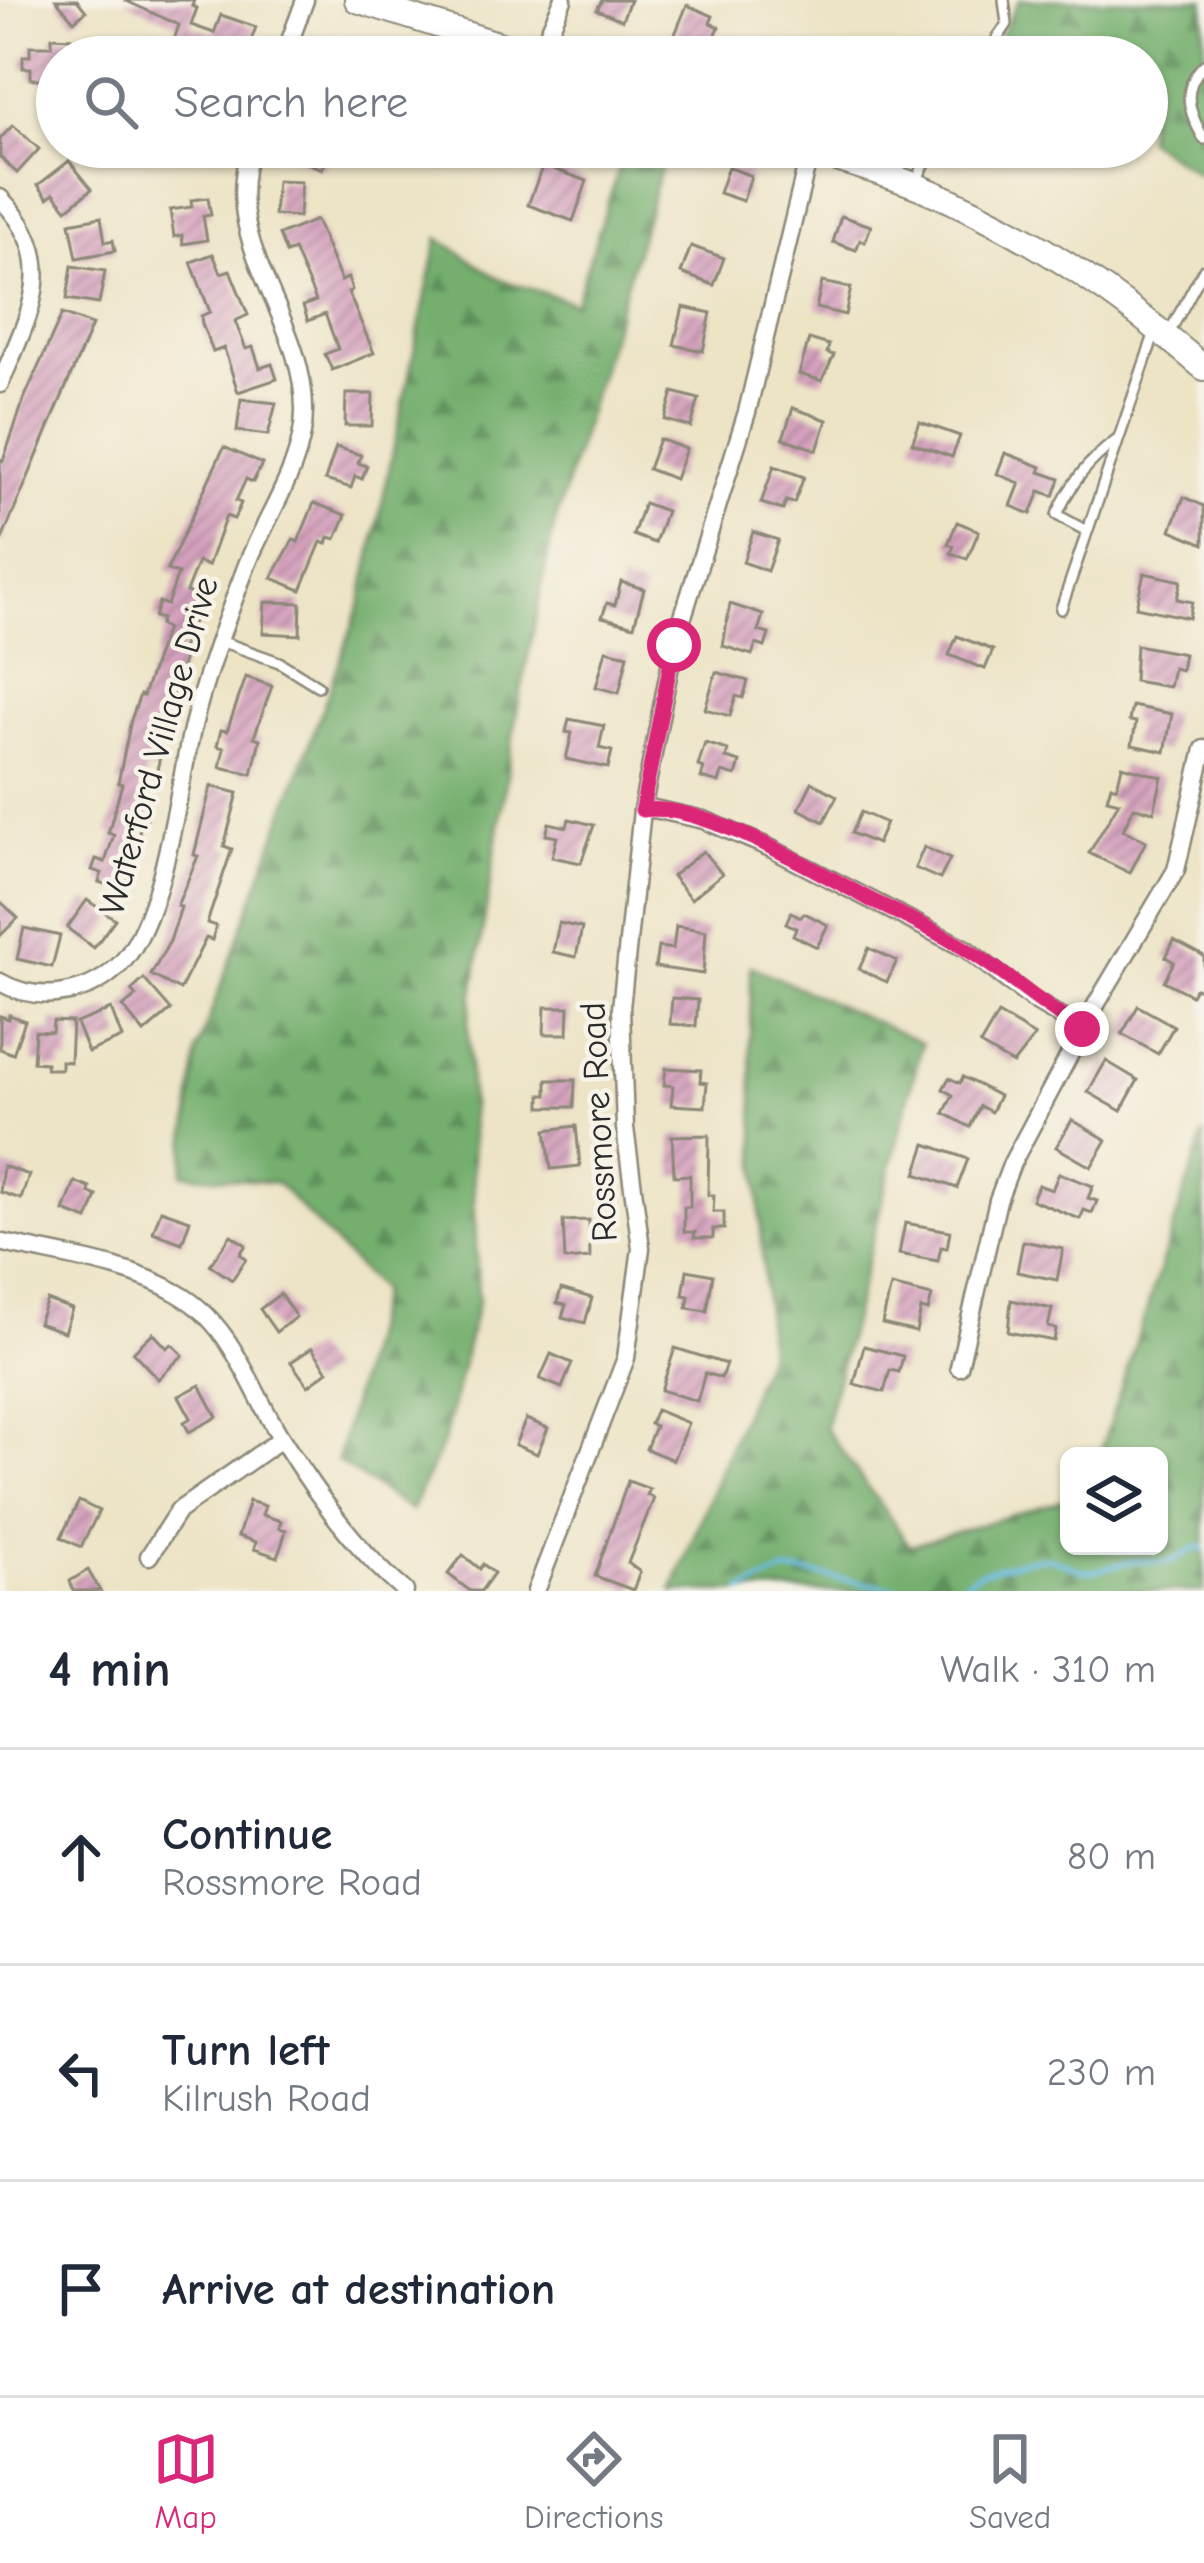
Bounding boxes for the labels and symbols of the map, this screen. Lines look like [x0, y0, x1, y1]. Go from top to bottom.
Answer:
street label: Waterford Village Drive [91, 572, 227, 920]
route start [647, 618, 701, 672]
street label: Rossmore Road [572, 1001, 626, 1243]
route end [1055, 1002, 1109, 1056]

